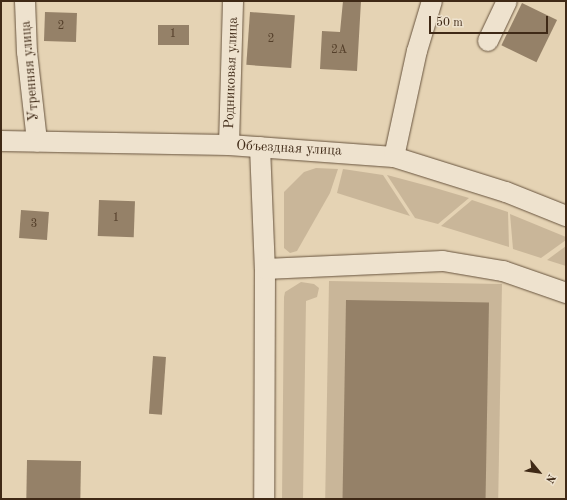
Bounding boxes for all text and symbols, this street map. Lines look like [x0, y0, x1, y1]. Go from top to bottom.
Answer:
scale bar [431, 8, 550, 34]
street label: Родниковая улица [221, 17, 241, 129]
text: 50 m [436, 17, 463, 29]
street label: Утренняя улица [17, 20, 43, 122]
house number: 2 [58, 20, 64, 34]
house number: 1 [170, 28, 176, 42]
house number: 2 [268, 33, 274, 47]
house number: 2А [331, 44, 347, 58]
street label: Объездная улица [236, 137, 342, 159]
house number: 1 [113, 212, 119, 226]
house number: 3 [31, 218, 37, 232]
north arrow [519, 452, 559, 492]
text: N [543, 472, 557, 484]

